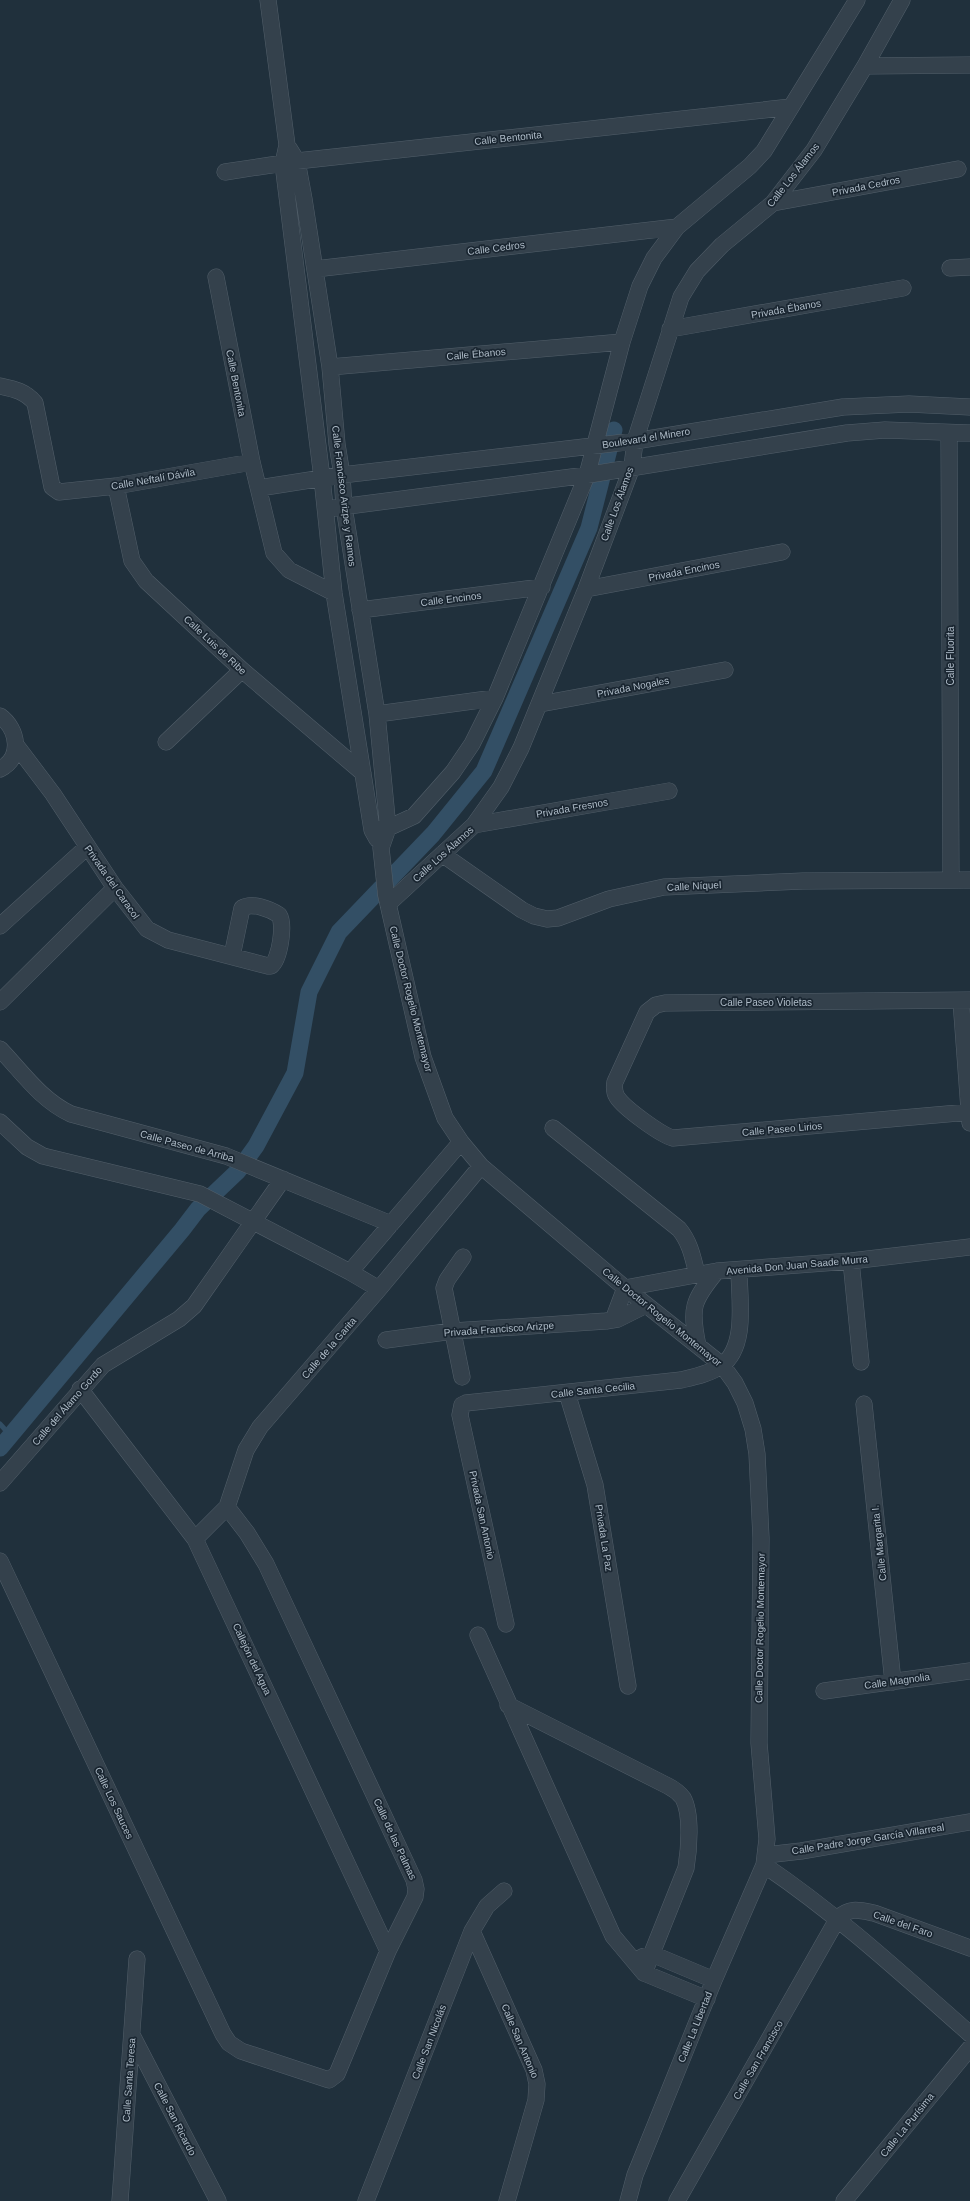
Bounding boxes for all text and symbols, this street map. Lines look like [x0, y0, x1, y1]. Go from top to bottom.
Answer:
street label: Calle Bentonita [474, 129, 543, 147]
street label: Calle Los Álamos [764, 140, 821, 209]
street label: Privada Cedros [831, 174, 901, 198]
street label: Calle Cedros [467, 239, 525, 257]
street label: Privada Ébanos [750, 296, 822, 321]
street label: Calle Ébanos [446, 345, 506, 362]
street label: Calle Bentonita [224, 349, 248, 418]
street label: Calle Francisco Arizpe y Ramos [330, 425, 358, 567]
street label: Boulevard el Minero [601, 426, 691, 450]
street label: Calle Los Álamos [598, 465, 635, 542]
street label: Calle Neftalí Dávila [110, 466, 196, 492]
street label: Privada Encinos [647, 559, 721, 583]
street label: Calle Encinos [420, 590, 482, 608]
street label: Calle Luis de Ribe [182, 613, 249, 677]
street label: Calle Fluorita [945, 626, 956, 685]
street label: Privada Nogales [596, 675, 670, 699]
street label: Privada Fresnos [535, 796, 609, 820]
street label: Calle Los Álamos [410, 823, 476, 884]
street label: Privada del Caracol [82, 843, 142, 921]
street label: Calle Níquel [667, 879, 721, 893]
street label: Calle Doctor Rogelio Montemayor [388, 925, 435, 1074]
street label: Calle Paseo Violetas [720, 997, 812, 1008]
street label: Calle Paseo Lirios [741, 1120, 823, 1138]
street label: Calle Paseo de Arriba [139, 1128, 236, 1164]
street label: Avenida Don Juan Saade Murra [726, 1253, 869, 1277]
street label: Calle Doctor Rogelio Montemayor [600, 1266, 724, 1369]
street label: Calle de la Garita [300, 1315, 359, 1381]
street label: Privada Francisco Arizpe [443, 1320, 555, 1338]
street label: Calle del Álamo Gordo [29, 1363, 104, 1448]
street label: Calle Santa Cecilia [550, 1380, 636, 1400]
street label: Privada San Antonio [467, 1470, 497, 1561]
street label: Privada La Paz [593, 1504, 615, 1572]
street label: Calle Margarita I. [870, 1505, 888, 1581]
street label: Calle Doctor Rogelio Montemayor [753, 1552, 767, 1703]
street label: Callejón del Agua [231, 1621, 274, 1697]
street label: Calle Magnolia [863, 1671, 931, 1691]
street label: Calle Los Sauces [93, 1765, 135, 1841]
street label: Calle de las Palmas [371, 1797, 419, 1881]
street label: Calle Padre Jorge García Villarreal [791, 1821, 945, 1857]
street label: Calle del Faro [872, 1909, 935, 1939]
street label: Calle La Libertad [676, 1990, 714, 2064]
street label: Calle San Antonio [499, 2002, 541, 2080]
street label: Calle San Nicolás [410, 2003, 448, 2081]
street label: Calle San Francisco [731, 2018, 785, 2101]
street label: Calle Santa Teresa [121, 2037, 137, 2122]
street label: Calle San Ricardo [152, 2081, 198, 2158]
street label: Calle La Purísima [878, 2091, 936, 2159]

